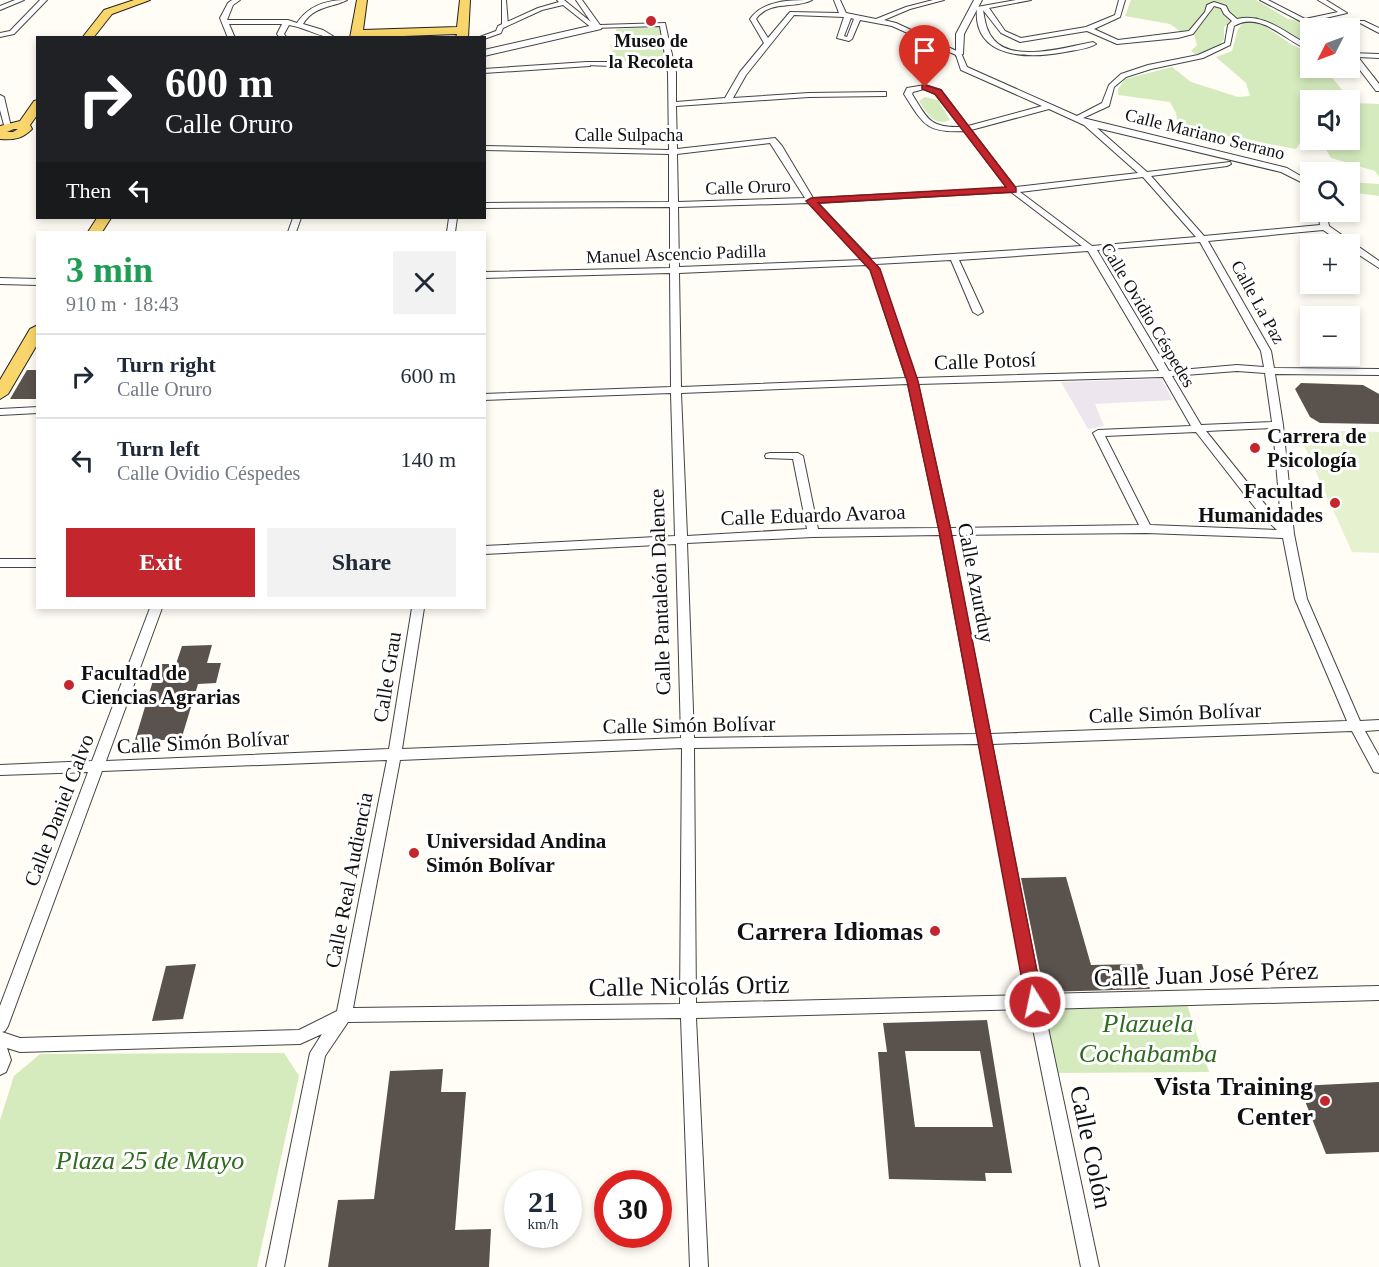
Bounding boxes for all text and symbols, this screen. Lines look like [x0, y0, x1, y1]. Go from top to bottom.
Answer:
marker: Museo de la Recoleta [644, 14, 658, 28]
north arrow [1300, 18, 1360, 78]
map controls [1300, 18, 1360, 366]
pin [899, 25, 950, 87]
place label: Museo de la Recoleta [609, 31, 693, 72]
icon: arrive [908, 34, 941, 67]
icon: right [66, 60, 144, 138]
text: 600 m [165, 60, 274, 106]
button: sound [1300, 90, 1360, 150]
street label: Calle Mariano Serrano [1123, 104, 1287, 164]
text: Calle Oruro [165, 109, 293, 139]
street label: Calle Sulpacha [575, 125, 683, 145]
button: search [1300, 162, 1360, 222]
icon: left [123, 174, 156, 207]
street label: Calle Oruro [705, 176, 791, 198]
text: Then [66, 178, 111, 203]
button: + [1300, 234, 1360, 294]
street label: Calle Ovidio Céspedes [1097, 239, 1199, 391]
street label: Manuel Ascencio Padilla [586, 241, 766, 267]
text: 3 min [66, 250, 153, 290]
button: close [393, 251, 456, 314]
street label: Calle La Paz [1227, 257, 1289, 347]
text: 910 m · 18:43 [66, 293, 179, 315]
button: − [1300, 306, 1360, 366]
street label: Calle Potosí [934, 347, 1037, 375]
text: Turn right [117, 352, 216, 377]
icon: right [66, 360, 99, 393]
text: 600 m [400, 363, 456, 388]
text: Calle Oruro [117, 378, 212, 400]
place label: Carrera de Psicología [1267, 424, 1366, 472]
text: Turn left [117, 436, 200, 461]
marker: Carrera de Psicología [1248, 441, 1262, 455]
icon: left [66, 444, 99, 477]
text: 140 m [400, 447, 456, 472]
text: Calle Ovidio Céspedes [117, 462, 300, 484]
place label: Facultad Humanidades [1198, 479, 1323, 527]
street label: Calle Pantaleón Dalence [644, 488, 676, 696]
marker: Facultad Humanidades [1328, 496, 1342, 510]
street label: Calle Eduardo Avaroa [720, 500, 907, 530]
street label: Calle Azurduy [953, 521, 1000, 646]
button: Exit [66, 528, 255, 597]
button: Share [267, 528, 456, 597]
street label: Calle Grau [368, 629, 406, 724]
place label: Facultad de Ciencias Agrarias [81, 661, 240, 709]
marker: Facultad de Ciencias Agrarias [62, 678, 76, 692]
street label: Calle Simón Bolívar [1088, 698, 1262, 728]
street label: Calle Simón Bolívar [602, 711, 776, 739]
street label: Calle Simón Bolívar [116, 725, 290, 759]
street label: Calle Daniel Calvo [19, 731, 99, 889]
street label: Calle Real Audiencia [320, 789, 378, 970]
place label: Universidad Andina Simón Bolívar [426, 829, 607, 877]
marker: Universidad Andina Simón Bolívar [407, 846, 421, 860]
place label: Carrera Idiomas [736, 917, 923, 946]
marker: Carrera Idiomas [928, 924, 942, 938]
street label: Calle Juan José Pérez [1093, 956, 1319, 992]
street label: Calle Nicolás Ortiz [588, 970, 790, 1002]
position arrow [1003, 970, 1067, 1034]
park label: Plazuela Cochabamba [1079, 1009, 1217, 1068]
place label: Vista Training Center [1154, 1072, 1313, 1131]
street label: Calle Colón [1064, 1083, 1118, 1211]
marker: Vista Training Center [1318, 1094, 1332, 1108]
park label: Plaza 25 de Mayo [55, 1146, 244, 1175]
speed limit sign: 30 [594, 1170, 672, 1248]
text: 21 [528, 1185, 558, 1218]
text: km/h [528, 1216, 558, 1232]

